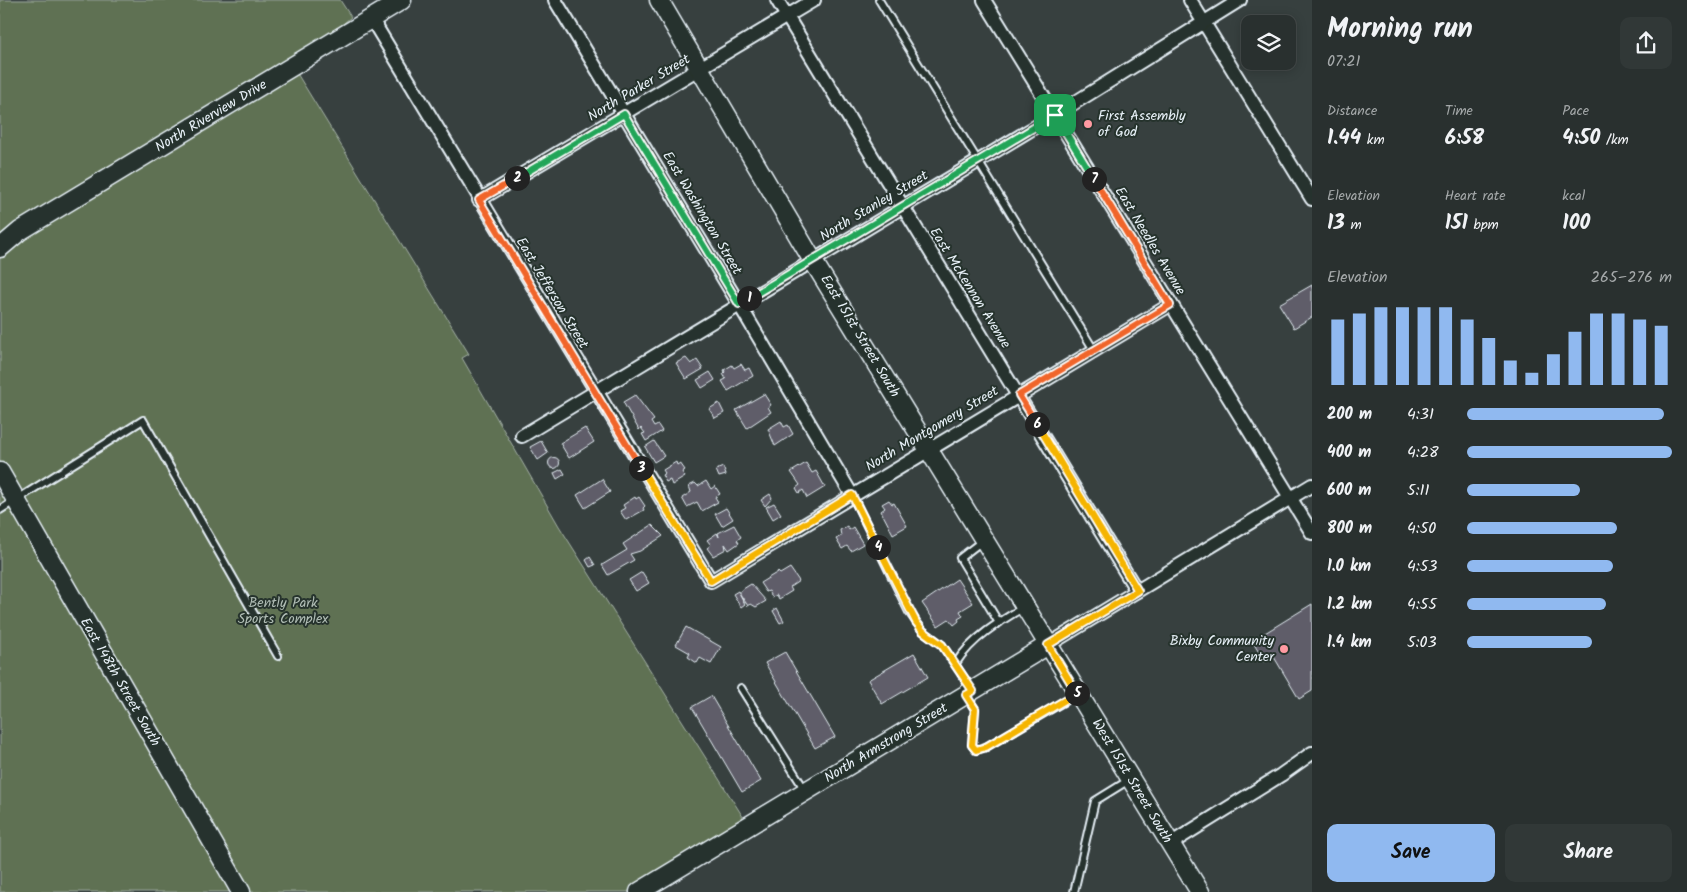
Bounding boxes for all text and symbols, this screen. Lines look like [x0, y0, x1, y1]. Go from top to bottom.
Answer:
text: Morning run [1327, 7, 1473, 52]
map controls [1241, 15, 1296, 70]
button: layers [1241, 15, 1296, 70]
button: share [1620, 17, 1672, 69]
street label: North Parker Street [583, 48, 695, 127]
text: 07:21 [1327, 49, 1361, 74]
street label: North Riverview Drive [151, 73, 272, 158]
pin [1034, 94, 1076, 136]
text: Distance [1327, 100, 1377, 122]
text: Time [1445, 100, 1473, 122]
text: Pace [1562, 100, 1589, 122]
icon: arrive [1041, 101, 1069, 129]
place label: First Assembly of God [1098, 105, 1186, 143]
marker: First Assembly of God [1082, 118, 1094, 130]
text: 1.44 [1327, 122, 1361, 155]
text: 6:58 [1445, 122, 1484, 155]
text: 4:50 [1562, 122, 1600, 155]
text: km [1361, 129, 1385, 151]
text: /km [1600, 129, 1629, 151]
street label: East Washington Street [656, 147, 748, 279]
street label: North Stanley Street [815, 165, 933, 247]
pin: 2 [504, 166, 530, 190]
pin: 7 [1082, 166, 1106, 192]
text: 2 [513, 167, 522, 189]
text: 7 [1091, 168, 1098, 190]
street label: East Needles Avenue [1109, 182, 1192, 300]
text: Elevation [1327, 185, 1380, 207]
text: Heart rate [1445, 185, 1506, 207]
text: kcal [1562, 185, 1585, 207]
text: 13 [1327, 207, 1345, 240]
text: 151 [1445, 207, 1468, 240]
text: 100 [1562, 207, 1590, 240]
text: m [1345, 214, 1362, 236]
text: bpm [1468, 214, 1499, 236]
street label: East McKennon Avenue [924, 223, 1017, 353]
street label: East Jefferson Street [510, 233, 594, 354]
text: Elevation [1327, 265, 1388, 290]
text: 265–276 m [1591, 265, 1672, 290]
street label: East 151st Street South [815, 271, 905, 401]
pin: 1 [736, 286, 762, 310]
text: 1 [747, 287, 752, 309]
street label: North Montgomery Street [861, 380, 1003, 478]
text: 200 m [1327, 402, 1372, 427]
text: 4:31 [1407, 402, 1434, 427]
pin: 6 [1024, 412, 1050, 436]
text: 6 [1034, 413, 1041, 435]
text: 400 m [1327, 440, 1371, 465]
text: 4:28 [1407, 440, 1439, 465]
pin: 3 [628, 456, 654, 480]
text: 3 [638, 457, 645, 479]
text: 600 m [1327, 478, 1371, 503]
text: 5:11 [1407, 478, 1430, 503]
text: 800 m [1327, 516, 1372, 541]
text: 4:50 [1407, 516, 1436, 541]
pin: 4 [866, 534, 890, 560]
text: 4 [875, 536, 882, 558]
text: 1.0 km [1327, 554, 1371, 579]
text: 4:53 [1407, 554, 1437, 579]
park label: Bently Park Sports Complex [238, 592, 329, 630]
text: 1.2 km [1327, 592, 1372, 617]
text: 4:55 [1407, 592, 1437, 617]
street label: East 148th Street South [74, 614, 166, 750]
place label: Bixby Community Center [1170, 630, 1275, 668]
text: 1.4 km [1327, 630, 1372, 655]
text: 5:03 [1407, 630, 1437, 655]
marker: Bixby Community Center [1278, 643, 1290, 655]
pin: 5 [1064, 680, 1090, 706]
text: 5 [1074, 682, 1081, 704]
street label: North Armstrong Street [820, 697, 953, 789]
street label: West 151st Street South [1086, 714, 1178, 848]
button: Save [1327, 824, 1495, 882]
button: Share [1505, 824, 1672, 882]

